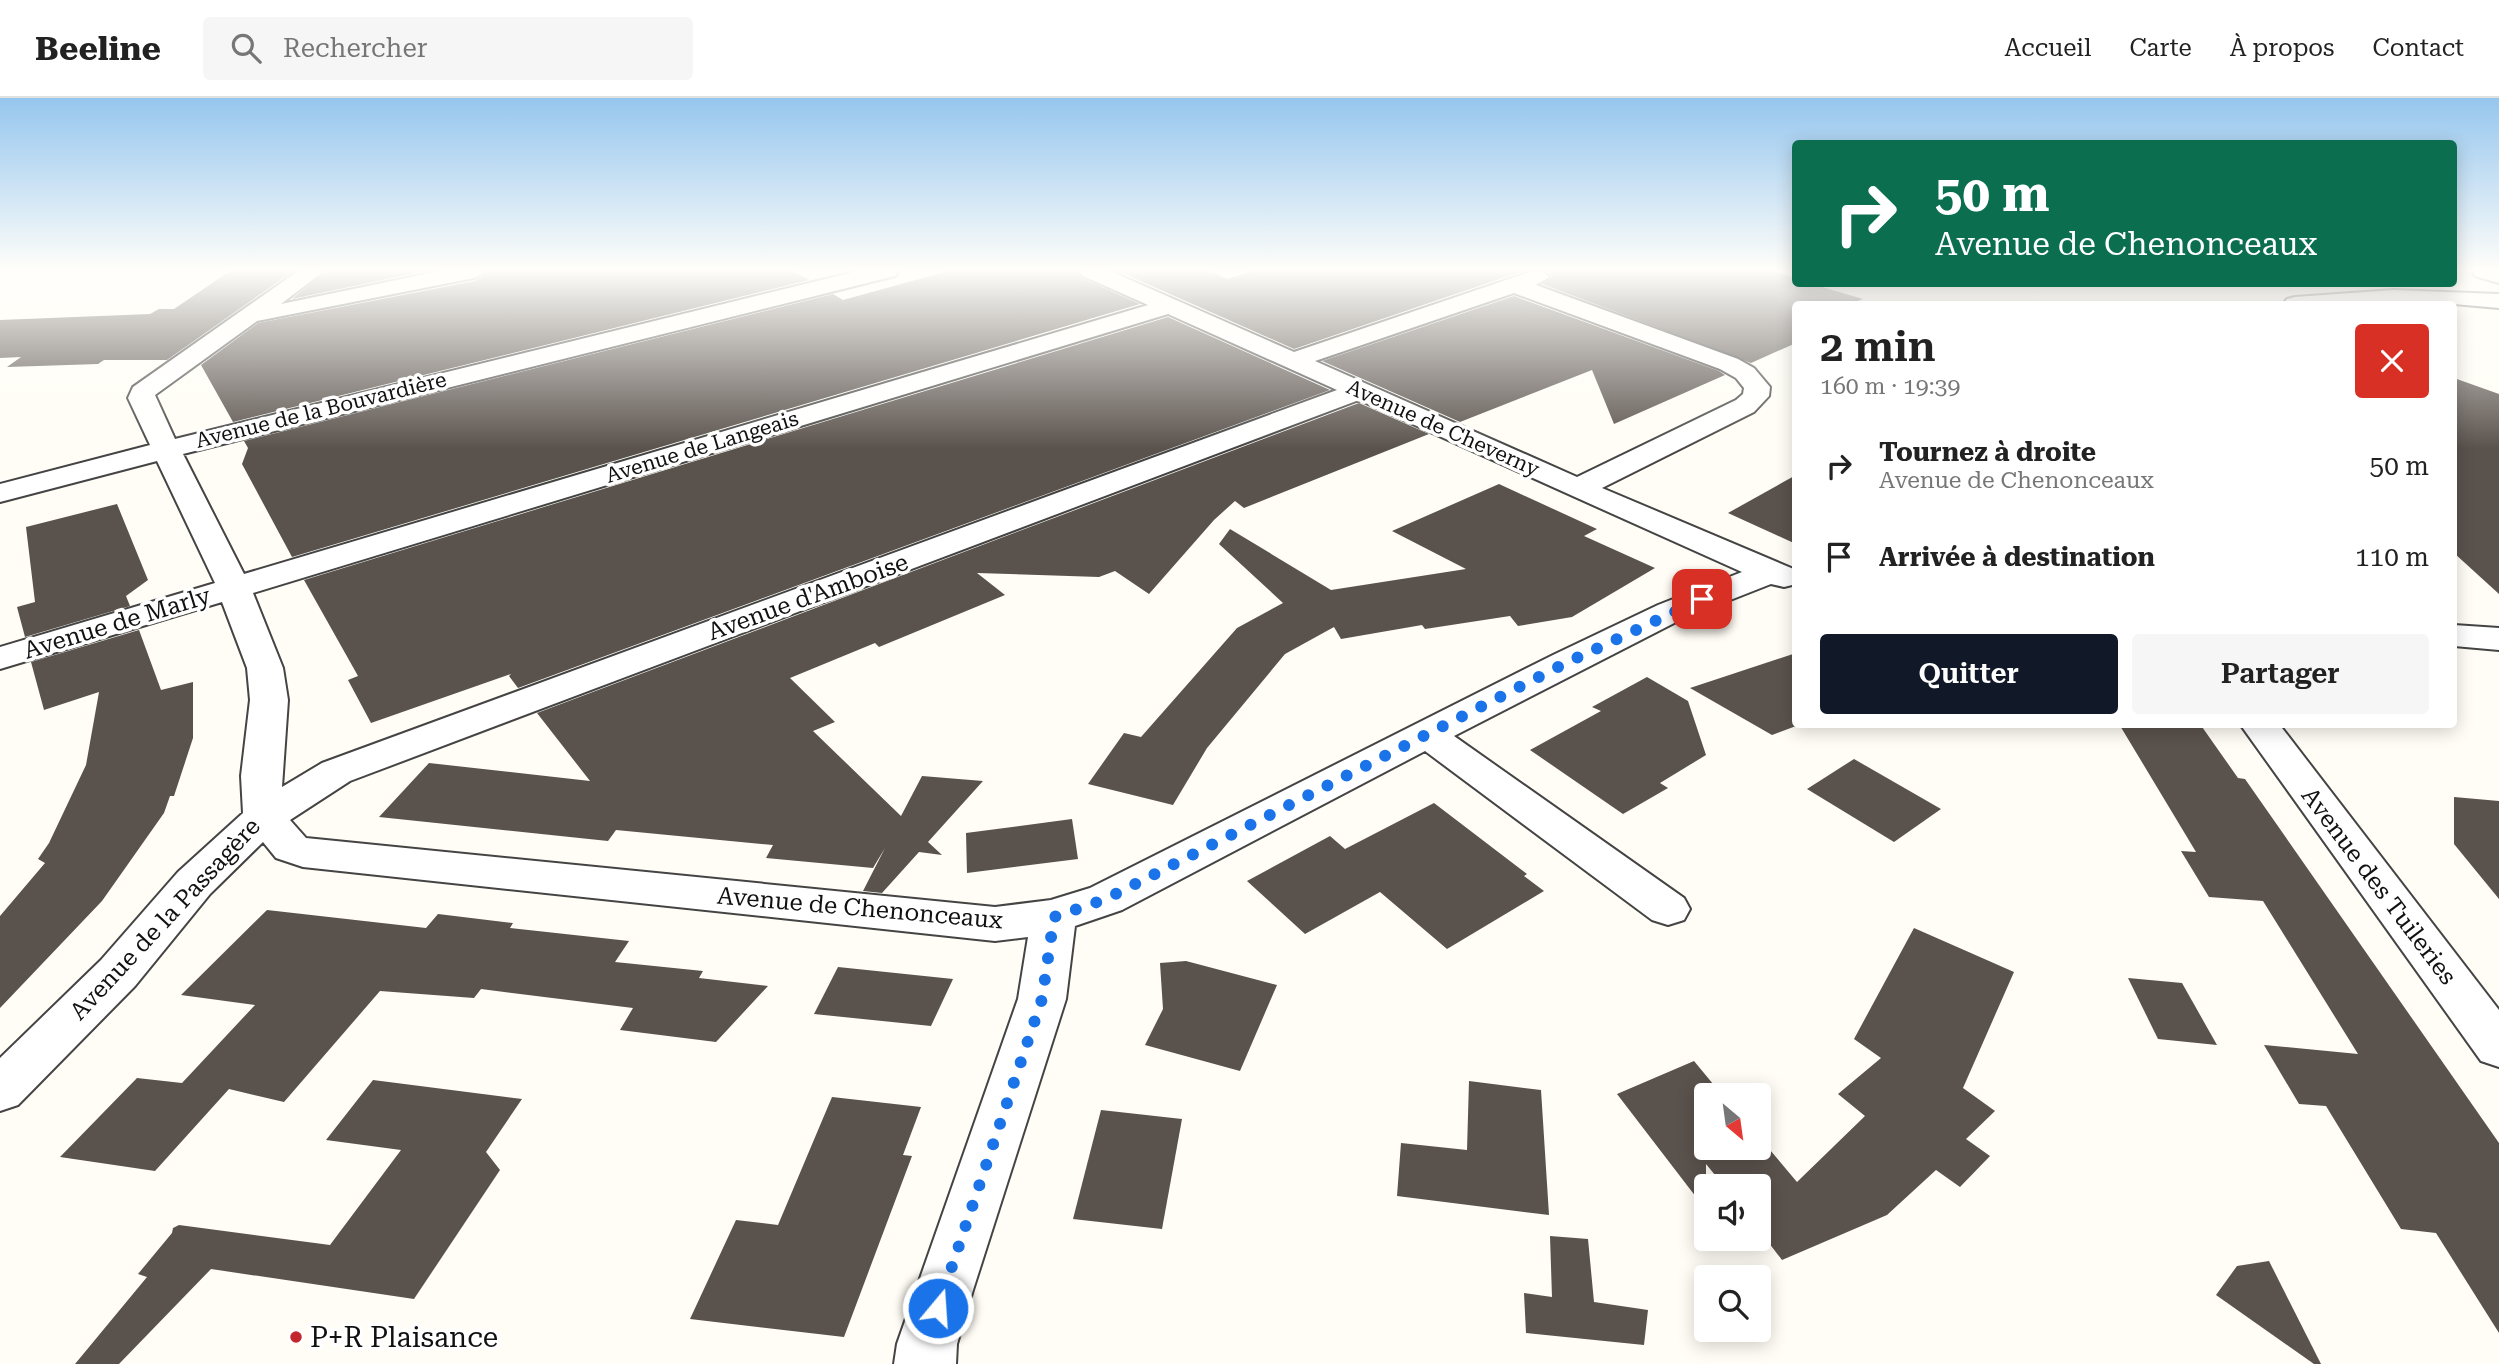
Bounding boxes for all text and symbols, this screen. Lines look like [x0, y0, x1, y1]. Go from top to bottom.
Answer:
search box [203, 17, 693, 80]
text: Beeline [35, 29, 161, 68]
icon: search [227, 29, 265, 67]
text: Rechercher [283, 33, 427, 63]
text: Accueil [2005, 34, 2091, 62]
text: Carte [2129, 34, 2192, 62]
text: À propos [2230, 34, 2334, 62]
text: Contact [2372, 34, 2464, 62]
text: 50 m [1935, 166, 2050, 223]
icon: right [1820, 168, 1911, 259]
text: Avenue de Chenonceaux [1935, 225, 2317, 263]
text: 2 min [1820, 322, 1936, 371]
button: close [2355, 324, 2429, 398]
street label: Avenue de la Bouvardière [193, 367, 449, 453]
text: 160 m · 19:39 [1820, 373, 1960, 400]
street label: Avenue de Cheverny [1343, 375, 1544, 482]
street label: Avenue de Langeais [603, 406, 801, 488]
text: Tournez à droite [1879, 437, 2096, 467]
icon: right [1820, 447, 1858, 485]
text: 50 m [2370, 451, 2429, 481]
text: Avenue de Chenonceaux [1879, 467, 2154, 494]
icon: arrive [1820, 538, 1858, 576]
text: Arrivée à destination [1879, 542, 2155, 572]
text: 110 m [2355, 542, 2429, 572]
street label: Avenue d'Amboise [704, 548, 912, 646]
pin [1672, 569, 1732, 629]
icon: arrive [1683, 580, 1721, 618]
street label: Avenue de Marly [20, 581, 215, 665]
button: Quitter [1820, 634, 2118, 714]
button: Partager [2132, 634, 2429, 714]
street label: Avenue des Tuileries [2296, 782, 2462, 990]
street label: Avenue de la Passagère [64, 812, 266, 1026]
street label: Avenue de Chenonceaux [716, 882, 1004, 934]
north arrow [1694, 1083, 1771, 1160]
map controls [1694, 1083, 1771, 1342]
button: sound [1694, 1174, 1771, 1251]
button: search [1694, 1265, 1771, 1342]
position arrow [901, 1271, 975, 1345]
place label: P+R Plaisance [310, 1321, 498, 1354]
marker: P+R Plaisance [288, 1329, 304, 1345]

